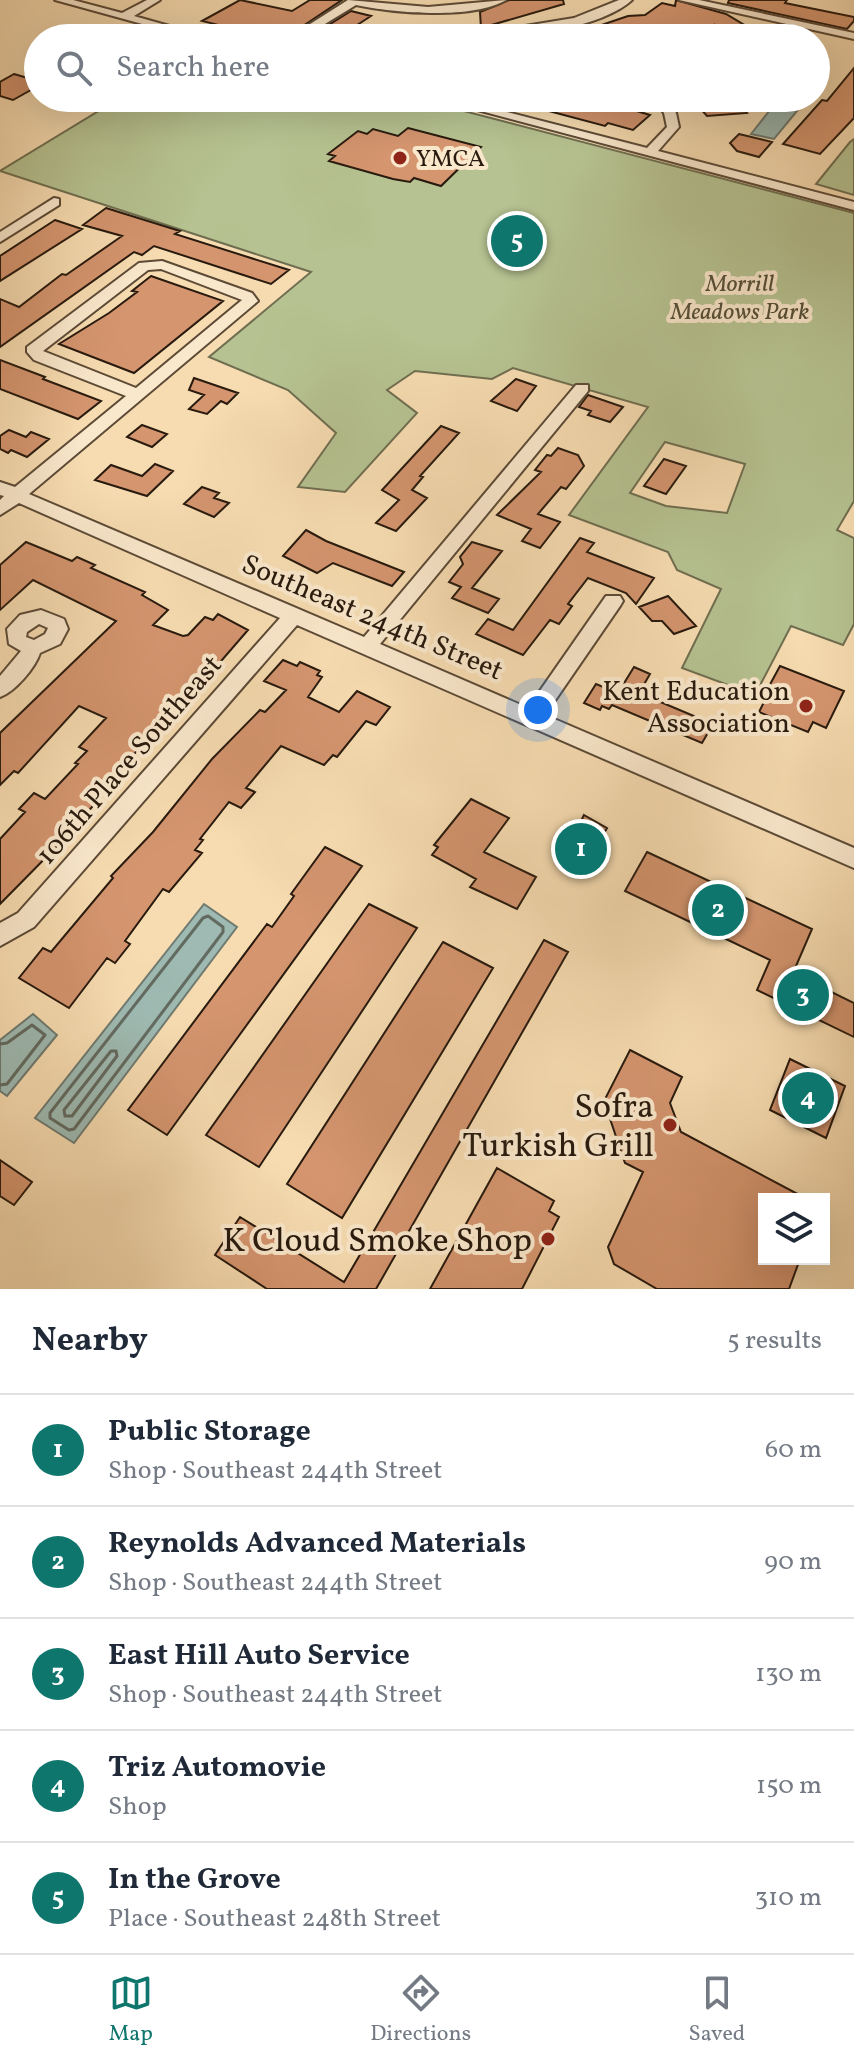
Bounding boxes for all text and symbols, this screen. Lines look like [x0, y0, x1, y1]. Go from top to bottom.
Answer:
search box [24, 24, 830, 112]
icon: search [52, 46, 96, 90]
text: Search here [116, 47, 270, 89]
place label: YMCA [416, 143, 485, 177]
marker: YMCA [391, 149, 409, 167]
pin: 5 [491, 211, 543, 271]
park label: Morrill Meadows Park [670, 268, 809, 330]
street label: Southeast 244th Street [235, 546, 509, 691]
street label: 106th Place Southeast [28, 647, 232, 874]
place label: Kent Education Association [602, 673, 790, 744]
your location [518, 690, 558, 730]
marker: Kent Education Association [797, 697, 815, 715]
pin: 1 [555, 819, 607, 879]
pin: 2 [692, 880, 744, 940]
pin: 3 [777, 965, 829, 1025]
pin: 4 [782, 1068, 834, 1128]
place label: Sofra Turkish Grill [462, 1085, 654, 1171]
marker: Sofra Turkish Grill [661, 1116, 679, 1134]
map controls [758, 1193, 830, 1265]
button: layers [758, 1193, 830, 1265]
place label: K Cloud Smoke Shop [222, 1219, 532, 1266]
marker: K Cloud Smoke Shop [539, 1230, 557, 1248]
text: Nearby [32, 1318, 148, 1365]
text: 5 results [727, 1323, 822, 1359]
text: Public Storage [108, 1411, 311, 1453]
text: 1 [53, 1432, 63, 1468]
text: 60 m [765, 1432, 822, 1468]
text: Shop · Southeast 244th Street [108, 1453, 442, 1489]
text: Reynolds Advanced Materials [108, 1523, 526, 1565]
text: 2 [51, 1544, 65, 1580]
text: 90 m [764, 1544, 822, 1580]
text: Shop · Southeast 244th Street [108, 1565, 442, 1601]
text: East Hill Auto Service [108, 1635, 410, 1677]
text: 3 [51, 1656, 65, 1692]
text: 130 m [755, 1656, 822, 1692]
text: Shop · Southeast 244th Street [108, 1677, 442, 1713]
text: Triz Automovie [108, 1747, 326, 1789]
text: 4 [50, 1768, 66, 1804]
text: 150 m [756, 1768, 822, 1804]
text: Shop [108, 1789, 167, 1825]
text: In the Grove [108, 1859, 281, 1901]
text: 5 [52, 1880, 64, 1916]
text: 310 m [755, 1880, 822, 1916]
text: Place · Southeast 248th Street [108, 1901, 441, 1937]
tab: Map [109, 1971, 153, 2050]
tab: Directions [370, 1971, 471, 2050]
tab: Saved [689, 1971, 745, 2050]

